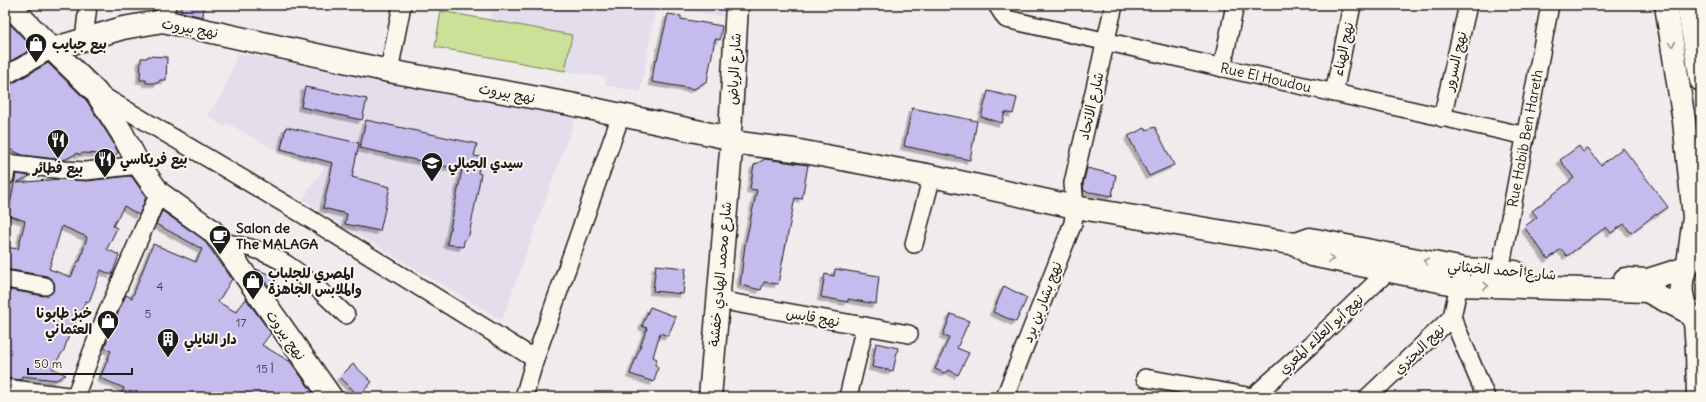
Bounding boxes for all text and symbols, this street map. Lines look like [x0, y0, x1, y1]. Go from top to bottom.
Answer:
street label: نهج بيروت [160, 14, 220, 43]
street label: نهج الهناء [1328, 20, 1358, 78]
street label: نهج السرور [1439, 30, 1472, 94]
shop icon: بيع جبايب [23, 31, 49, 64]
street label: شارع الرياض [723, 32, 746, 106]
place label: بيع جبايب [52, 35, 107, 54]
one-way arrow [1667, 41, 1676, 47]
street label: Rue El Houdou [1219, 58, 1313, 96]
street label: Rue Habib Ben Hareth [1503, 68, 1547, 209]
street label: شارع الاتحاد [1074, 70, 1109, 142]
street label: نهج بيروت [477, 79, 537, 108]
restaurant icon: بيع فطائر [45, 127, 71, 160]
restaurant icon: بيع فريكاسي [92, 146, 118, 179]
place label: بيع فريكاسي [120, 150, 188, 172]
school or university icon: سيدي الجبالي [419, 150, 445, 183]
place label: سيدي الجبالي [448, 154, 523, 176]
place label: بيع فطائر [31, 159, 83, 178]
street label: شارع محمد الهادي خفشة [705, 201, 737, 348]
place label: Salon de The MALAGA [236, 219, 318, 253]
cafe icon: Salon de The MALAGA [207, 223, 233, 256]
one-way arrow [1328, 255, 1334, 263]
street label: شارع أحمد الخبثاني [1447, 256, 1557, 288]
one-way arrow [1423, 258, 1429, 266]
street label: نهج بشار بن برد [1018, 259, 1067, 346]
place label: المصري للجلباب والملابس الجاهزة [268, 264, 362, 298]
shop icon: المصري للجلباب والملابس الجاهزة [240, 268, 266, 301]
house number: 4 [157, 279, 164, 294]
one-way arrow [1483, 281, 1489, 290]
street label: نهج أبو العلاء المعري [1275, 290, 1369, 380]
street label: نهج قابس [785, 303, 841, 332]
place label: خبز طابونا العثماني [36, 304, 92, 342]
house number: 5 [145, 306, 152, 321]
street label: نهج بيروت [261, 306, 310, 364]
shop icon: خبز طابونا العثماني [95, 308, 121, 341]
house number: 17 [236, 315, 246, 330]
street label: نهج البحتري [1389, 320, 1450, 379]
building icon: دار النايلي [155, 326, 181, 359]
place label: دار النايلي [184, 330, 237, 352]
scale bar [28, 350, 132, 376]
text: 50 m [34, 356, 63, 371]
house number: 15 أ [256, 361, 274, 376]

